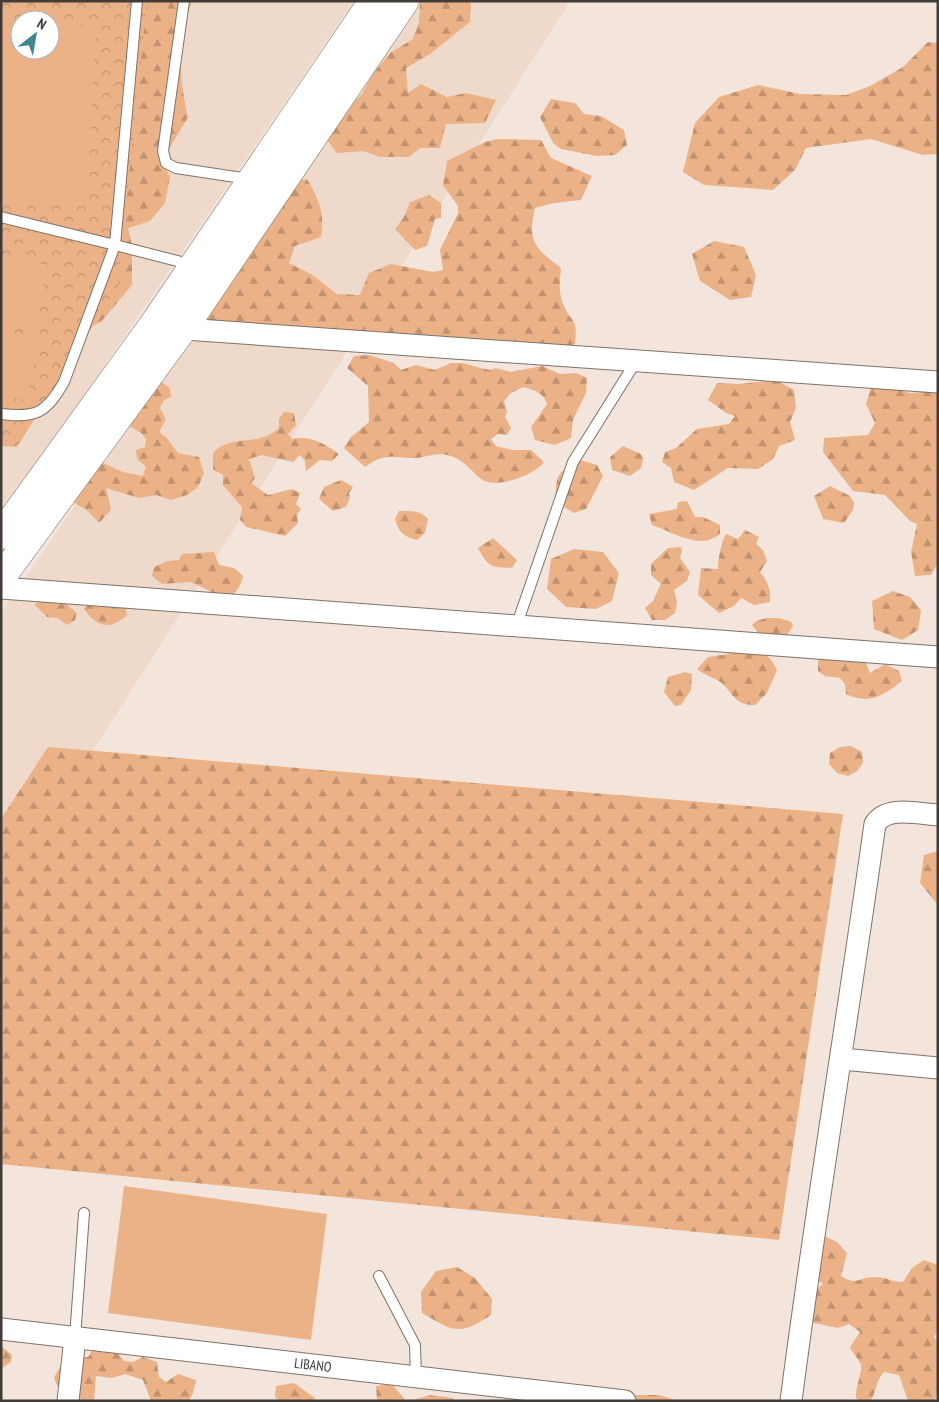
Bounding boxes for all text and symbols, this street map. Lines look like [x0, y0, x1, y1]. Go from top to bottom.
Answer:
north arrow [10, 10, 60, 60]
text: N [34, 14, 50, 34]
street label: LIBANO [293, 1354, 333, 1376]

